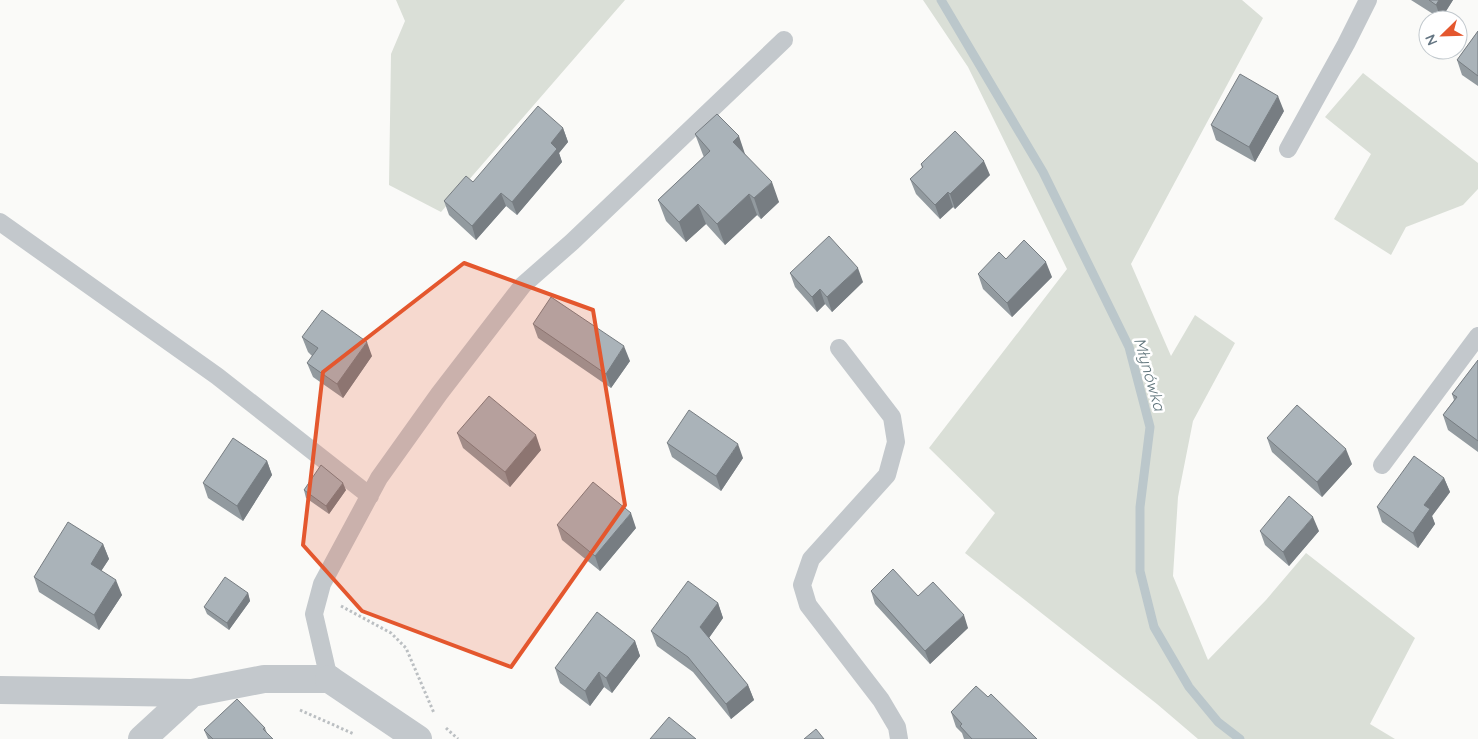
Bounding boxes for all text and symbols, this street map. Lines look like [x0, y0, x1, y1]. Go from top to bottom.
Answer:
north arrow [1418, 10, 1468, 60]
text: N [1421, 32, 1441, 48]
water label: Młynówka [1130, 335, 1170, 414]

